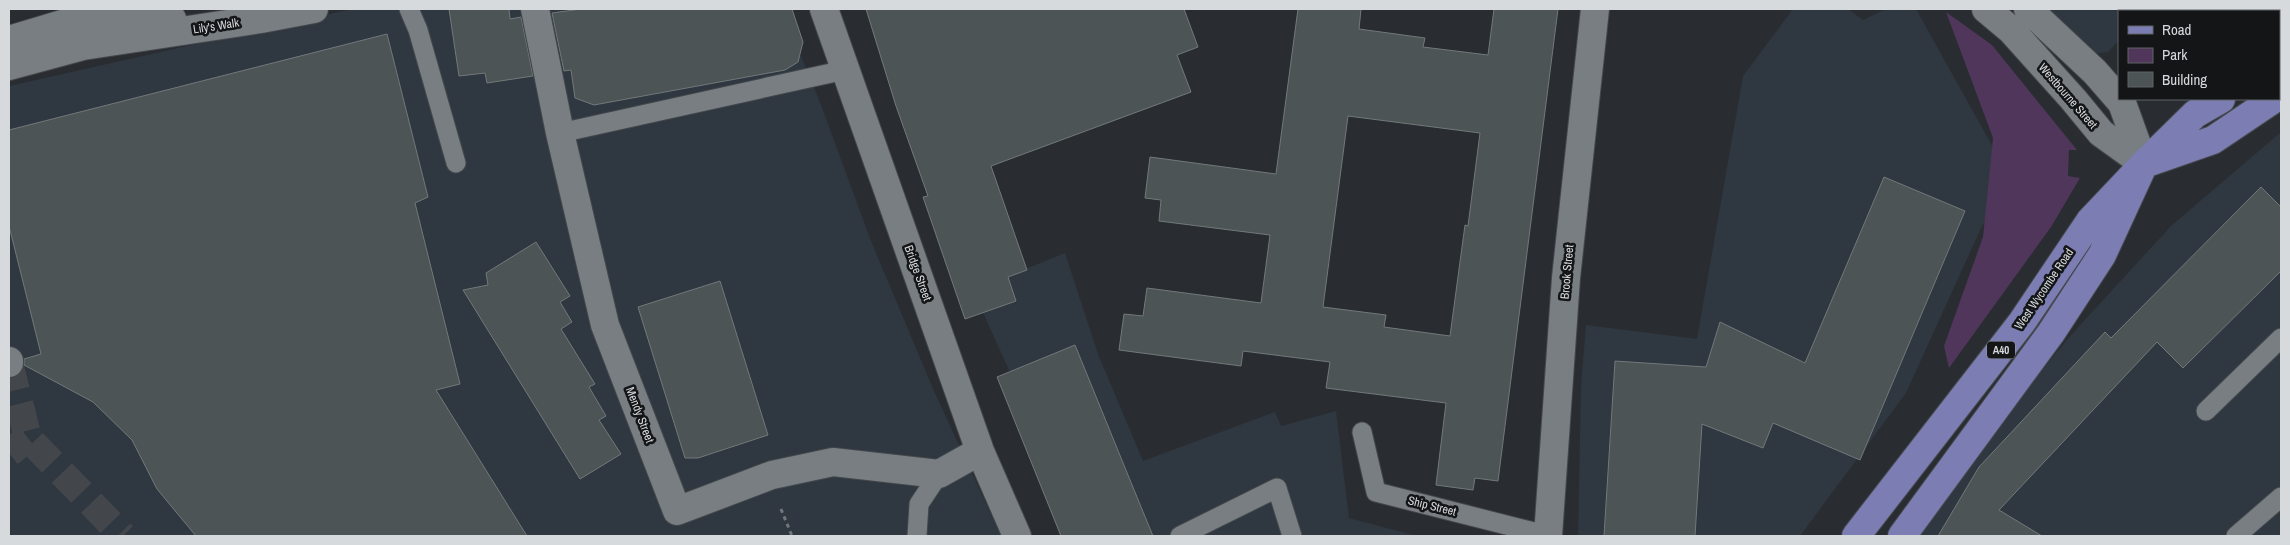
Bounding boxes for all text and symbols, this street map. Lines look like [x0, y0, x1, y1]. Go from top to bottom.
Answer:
legend [2118, 10, 2280, 100]
street label: Lily's Walk [192, 14, 240, 38]
text: Road [2162, 19, 2191, 40]
text: Park [2162, 44, 2188, 65]
street label: Westbourne Street [2035, 60, 2101, 132]
text: Building [2162, 69, 2207, 90]
street label: Bridge Street [901, 243, 936, 303]
street label: Brook Street [1557, 244, 1577, 300]
street label: West Wycombe Road [2011, 245, 2077, 333]
road number: A40 [1987, 342, 2015, 358]
street label: Mendy Street [622, 385, 658, 445]
street label: Ship Street [1406, 492, 1458, 520]

